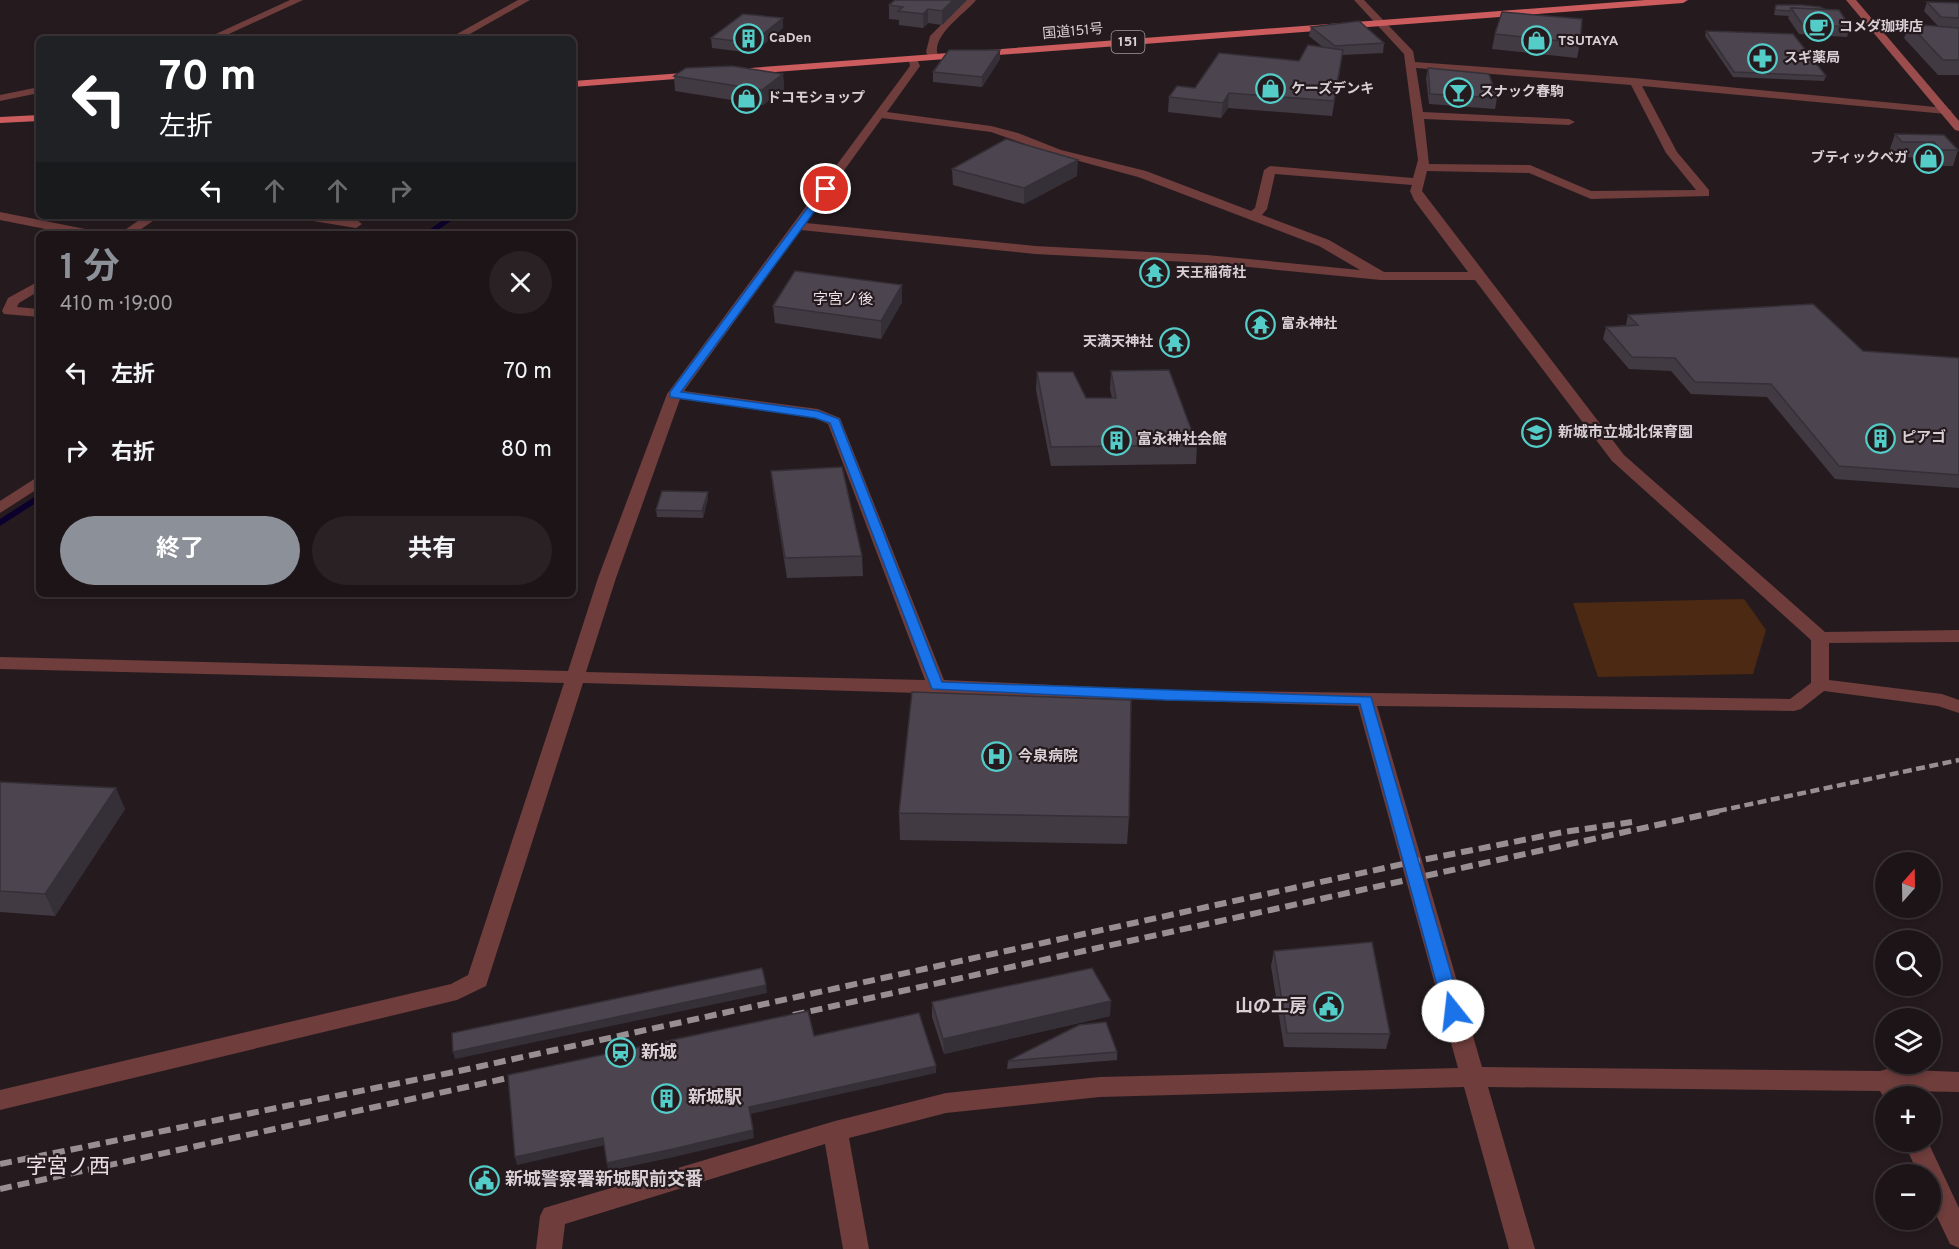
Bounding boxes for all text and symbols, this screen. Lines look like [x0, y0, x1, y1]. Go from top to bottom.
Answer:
cafe icon: コメダ珈琲店 [1802, 11, 1834, 43]
place label: コメダ珈琲店 [1839, 18, 1923, 36]
street label: 国道151号 [1042, 21, 1104, 43]
building icon: CaDen [732, 22, 764, 54]
shop icon: TSUTAYA [1521, 25, 1553, 57]
place label: CaDen [769, 30, 812, 47]
road number: 151 [1112, 31, 1144, 53]
place label: TSUTAYA [1558, 33, 1619, 50]
pharmacy icon: スギ薬局 [1747, 42, 1779, 74]
place label: スギ薬局 [1784, 49, 1840, 67]
text: 70 m [159, 52, 257, 105]
icon: left [60, 60, 138, 138]
shop icon: ケーズデンキ [1254, 73, 1286, 105]
bar icon: スナック春駒 [1443, 76, 1475, 108]
place label: ケーズデンキ [1291, 80, 1374, 98]
shop icon: ドコモショップ [730, 82, 762, 114]
place label: スナック春駒 [1480, 84, 1564, 101]
place label: ドコモショップ [767, 90, 865, 107]
text: 左折 [159, 111, 213, 145]
shop icon: ブティックベガ [1913, 142, 1945, 174]
place label: ブティックベガ [1811, 149, 1908, 167]
pin [800, 163, 851, 214]
icon: arrive [809, 172, 842, 205]
icon: left [195, 174, 228, 207]
icon: ahead [258, 174, 291, 207]
icon: ahead [321, 174, 354, 207]
icon: right [384, 174, 417, 207]
text: 1 分 [60, 246, 119, 292]
button: close [489, 251, 552, 314]
temple icon: 天王稲荷社 [1139, 257, 1171, 289]
place label: 天王稲荷社 [1176, 264, 1246, 282]
district label: 字宮ノ後 [813, 291, 873, 310]
text: 410 m · 19:00 [60, 292, 173, 318]
temple icon: 富永神社 [1244, 308, 1276, 340]
place label: 富永神社 [1281, 315, 1337, 333]
temple icon: 天満天神社 [1158, 326, 1190, 358]
place label: 天満天神社 [1083, 333, 1153, 351]
icon: left [60, 356, 93, 389]
text: 70 m [503, 359, 552, 386]
text: 左折 [111, 362, 155, 389]
school or university icon: 新城市立城北保育園 [1521, 417, 1553, 449]
building icon: ピアゴ [1864, 422, 1896, 454]
place label: 新城市立城北保育園 [1558, 423, 1693, 443]
building icon: 富永神社会館 [1100, 424, 1132, 456]
place label: ピアゴ [1901, 429, 1946, 448]
place label: 富永神社会館 [1137, 430, 1227, 450]
icon: right [60, 434, 93, 467]
text: 80 m [501, 437, 552, 464]
text: 右折 [111, 440, 155, 467]
button: 終了 [60, 516, 300, 585]
button: 共有 [312, 516, 552, 585]
hospital icon: 今泉病院 [981, 741, 1013, 773]
place label: 今泉病院 [1018, 748, 1078, 767]
north arrow [1875, 852, 1941, 918]
map controls [1875, 852, 1941, 1230]
button: search [1875, 930, 1941, 996]
position arrow [1421, 979, 1485, 1043]
public building icon: 山の工房 [1312, 991, 1344, 1023]
place label: 山の工房 [1235, 996, 1307, 1019]
button: layers [1875, 1008, 1941, 1074]
station icon: 新城 [604, 1037, 636, 1069]
place label: 新城 [641, 1042, 677, 1065]
building icon: 新城駅 [651, 1082, 683, 1114]
button: + [1875, 1086, 1941, 1152]
place label: 新城駅 [688, 1087, 742, 1110]
district label: 字宮ノ西 [26, 1154, 110, 1181]
public building icon: 新城警察署新城駅前交番 [468, 1164, 500, 1196]
button: − [1875, 1164, 1941, 1230]
place label: 新城警察署新城駅前交番 [505, 1169, 703, 1192]

